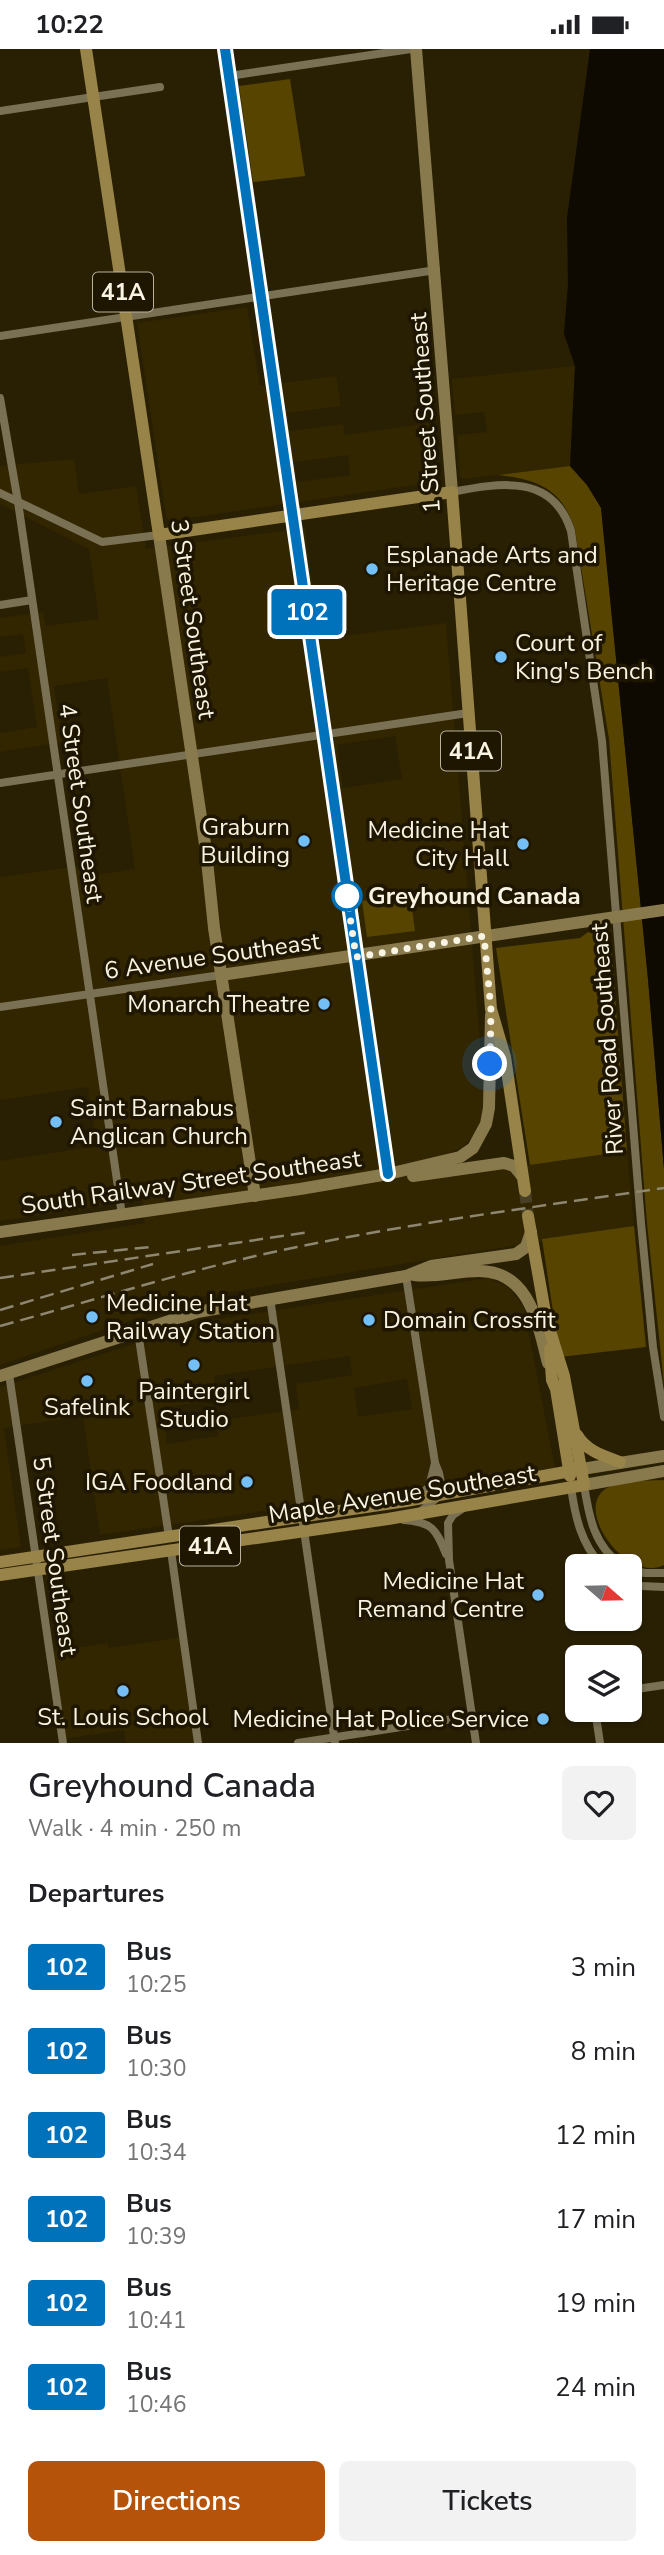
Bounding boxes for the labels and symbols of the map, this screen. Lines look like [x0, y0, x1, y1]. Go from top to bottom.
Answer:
road number: 41A [93, 273, 153, 311]
street label: 1 Street Southeast [402, 311, 448, 514]
street label: 3 Street Southeast [163, 517, 223, 721]
place label: Esplanade Arts and Heritage Centre [386, 539, 598, 599]
marker: Esplanade Arts and Heritage Centre [364, 561, 380, 577]
line badge: 102 [267, 589, 347, 635]
place label: Court of King's Bench [515, 627, 654, 687]
marker: Court of King's Bench [493, 649, 509, 665]
street label: 4 Street Southeast [51, 701, 111, 905]
road number: 41A [441, 731, 501, 771]
place label: Graburn Building [201, 811, 290, 871]
place label: Medicine Hat City Hall [368, 814, 510, 874]
marker: Graburn Building [296, 833, 312, 849]
marker: Medicine Hat City Hall [515, 836, 531, 852]
place label: Greyhound Canada [368, 880, 581, 912]
marker: Greyhound Canada [332, 881, 362, 911]
street label: River Road Southeast [583, 921, 631, 1156]
street label: 6 Avenue Southeast [102, 925, 322, 987]
place label: Monarch Theatre [127, 988, 310, 1020]
marker: Monarch Theatre [316, 996, 332, 1012]
your location [472, 1046, 507, 1081]
place label: Saint Barnabus Anglican Church [70, 1092, 248, 1152]
marker: Saint Barnabus Anglican Church [48, 1114, 64, 1130]
street label: South Railway Street Southeast [19, 1142, 363, 1222]
place label: Medicine Hat Railway Station [106, 1287, 275, 1347]
place label: Domain Crossfit [383, 1304, 556, 1336]
marker: Medicine Hat Railway Station [84, 1309, 100, 1325]
marker: Domain Crossfit [361, 1312, 377, 1328]
marker: Paintergirl Studio [186, 1357, 202, 1373]
marker: Safelink [79, 1373, 95, 1389]
place label: Paintergirl Studio [138, 1375, 250, 1435]
place label: Safelink [44, 1391, 131, 1423]
street label: 5 Street Southeast [25, 1454, 85, 1658]
street label: Maple Avenue Southeast [266, 1457, 538, 1531]
place label: IGA Foodland [85, 1466, 233, 1498]
marker: IGA Foodland [239, 1474, 255, 1490]
road number: 41A [180, 1527, 240, 1565]
north arrow [565, 1554, 642, 1631]
place label: Medicine Hat Remand Centre [357, 1565, 525, 1625]
marker: Medicine Hat Remand Centre [530, 1587, 546, 1603]
marker: St. Louis School [115, 1683, 131, 1699]
place label: St. Louis School [37, 1701, 209, 1733]
place label: Medicine Hat Police Service [232, 1703, 529, 1735]
marker: Medicine Hat Police Service [535, 1711, 551, 1727]

